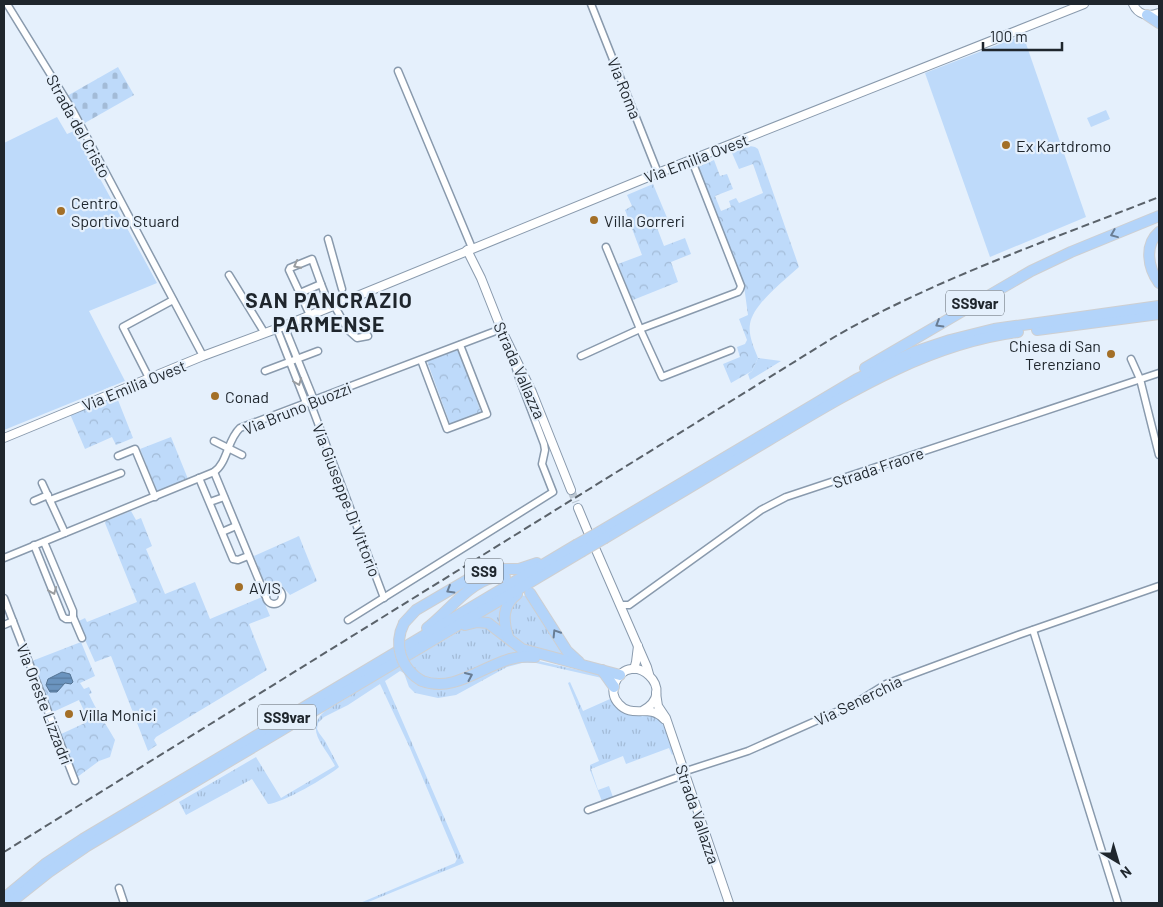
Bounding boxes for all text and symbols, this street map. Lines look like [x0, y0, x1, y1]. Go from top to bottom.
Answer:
scale bar [983, 20, 1062, 52]
text: 100 m [990, 27, 1028, 45]
street label: Via Roma [604, 54, 646, 122]
street label: Strada del Cristo [43, 71, 115, 181]
street label: Via Emilia Ovest [641, 129, 751, 187]
place label: Ex Kartdromo [1016, 136, 1111, 155]
marker: Ex Kartdromo [1000, 139, 1012, 151]
place label: Centro Sportivo Stuard [71, 193, 179, 230]
marker: Centro Sportivo Stuard [55, 205, 67, 217]
place label: Villa Gorreri [604, 211, 685, 230]
marker: Villa Gorreri [588, 214, 600, 226]
one-way arrow [1110, 228, 1119, 238]
one-way arrow [293, 259, 302, 269]
district label: SAN PANCRAZIO PARMENSE [245, 287, 413, 336]
road number: SS9var [946, 290, 1004, 316]
one-way arrow [935, 318, 944, 328]
street label: Strada Vallazza [490, 319, 550, 421]
place label: Chiesa di San Terenziano [1009, 336, 1101, 373]
marker: Chiesa di San Terenziano [1105, 348, 1117, 360]
street label: Via Emilia Ovest [79, 356, 189, 414]
one-way arrow [292, 377, 302, 386]
street label: Via Bruno Buozzi [240, 378, 354, 438]
place label: Conad [225, 387, 269, 406]
marker: Conad [209, 390, 221, 402]
street label: Via Giuseppe Di Vittorio [309, 421, 385, 579]
street label: Strada Fraore [830, 443, 926, 491]
road number: SS9 [465, 558, 503, 584]
place label: AVIS [249, 578, 281, 597]
marker: AVIS [233, 581, 245, 593]
one-way arrow [447, 583, 456, 593]
one-way arrow [46, 586, 57, 595]
one-way arrow [553, 630, 562, 639]
street label: Via Oreste Lizzadri [13, 641, 77, 767]
street label: Via Senerchia [811, 671, 905, 729]
one-way arrow [464, 672, 473, 682]
road number: SS9var [258, 704, 316, 730]
place label: Villa Monici [79, 705, 157, 724]
marker: Villa Monici [63, 708, 75, 720]
street label: Strada Vallazza [672, 762, 724, 866]
north arrow [1093, 837, 1143, 887]
text: N [1117, 863, 1135, 882]

